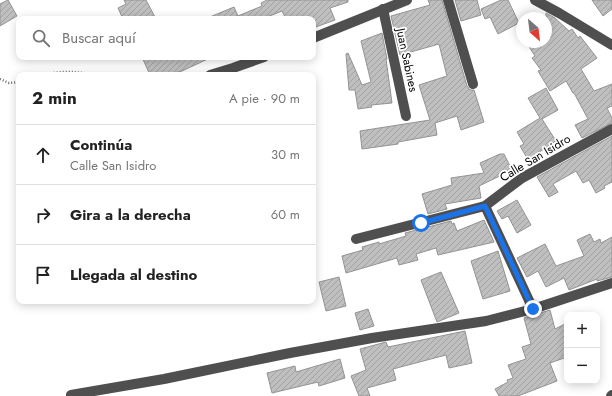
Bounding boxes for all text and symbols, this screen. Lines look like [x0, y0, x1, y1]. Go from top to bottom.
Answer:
north arrow [516, 12, 552, 48]
search box [16, 16, 316, 60]
street label: Juan Sabines [391, 25, 423, 94]
icon: search [30, 27, 52, 49]
text: Buscar aquí [62, 27, 136, 49]
text: 2 min [32, 86, 77, 110]
text: A pie · 90 m [229, 89, 300, 108]
street label: Calle San Isidro [496, 130, 574, 186]
text: Continúa [70, 134, 132, 156]
icon: ahead [32, 144, 54, 166]
text: 30 m [271, 145, 300, 164]
text: Calle San Isidro [70, 156, 156, 175]
icon: right [32, 204, 54, 226]
text: Gira a la derecha [70, 204, 191, 226]
text: 60 m [271, 205, 300, 224]
route start [412, 214, 430, 232]
icon: arrive [32, 264, 54, 286]
text: Llegada al destino [70, 264, 197, 286]
route end [524, 300, 542, 318]
map controls [564, 312, 600, 384]
button: + [564, 312, 600, 348]
button: − [564, 348, 600, 384]

